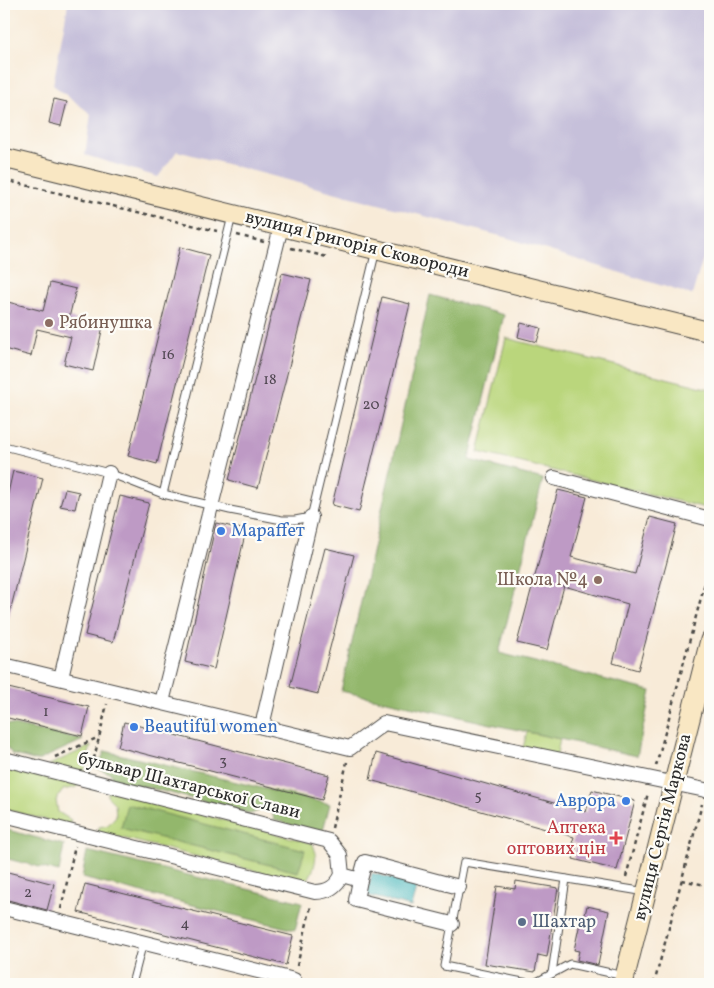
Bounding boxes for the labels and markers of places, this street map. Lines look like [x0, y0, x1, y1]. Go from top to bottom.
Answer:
place label: Рябинушка [59, 311, 152, 336]
marker: Рябинушка [43, 317, 55, 329]
place label: Мараffет [231, 519, 305, 544]
marker: Мараffет [215, 525, 227, 537]
place label: Школа №4 [497, 568, 588, 593]
marker: Школа №4 [592, 574, 604, 586]
place label: Beautiful women [144, 715, 278, 740]
marker: Beautiful women [128, 721, 140, 733]
place label: Аврора [555, 789, 616, 814]
marker: Аврора [620, 795, 632, 807]
place label: Аптека оптових цін [507, 816, 606, 862]
marker: Аптека оптових цін [610, 832, 622, 844]
place label: Шахтар [532, 910, 596, 935]
marker: Шахтар [516, 916, 528, 928]

